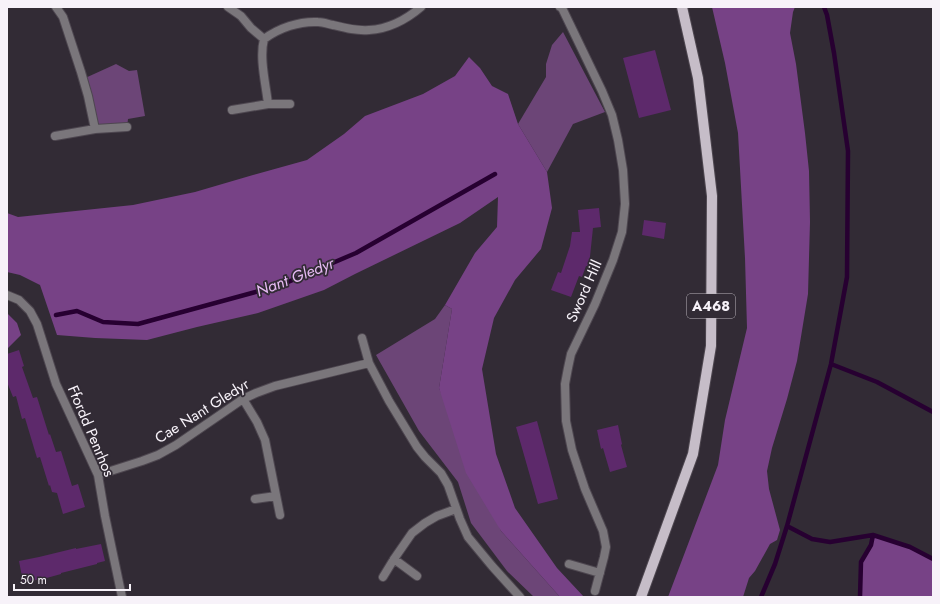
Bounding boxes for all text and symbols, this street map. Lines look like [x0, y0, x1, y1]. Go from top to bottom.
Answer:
water label: Nant Gledyr [253, 251, 339, 302]
street label: Sword Hill [561, 256, 607, 326]
road number: A468 [687, 294, 735, 318]
street label: Cae Nant Gledyr [151, 373, 254, 449]
street label: Ffordd Penrhos [62, 382, 120, 480]
scale bar [14, 566, 130, 592]
text: 50 m [20, 571, 47, 589]

